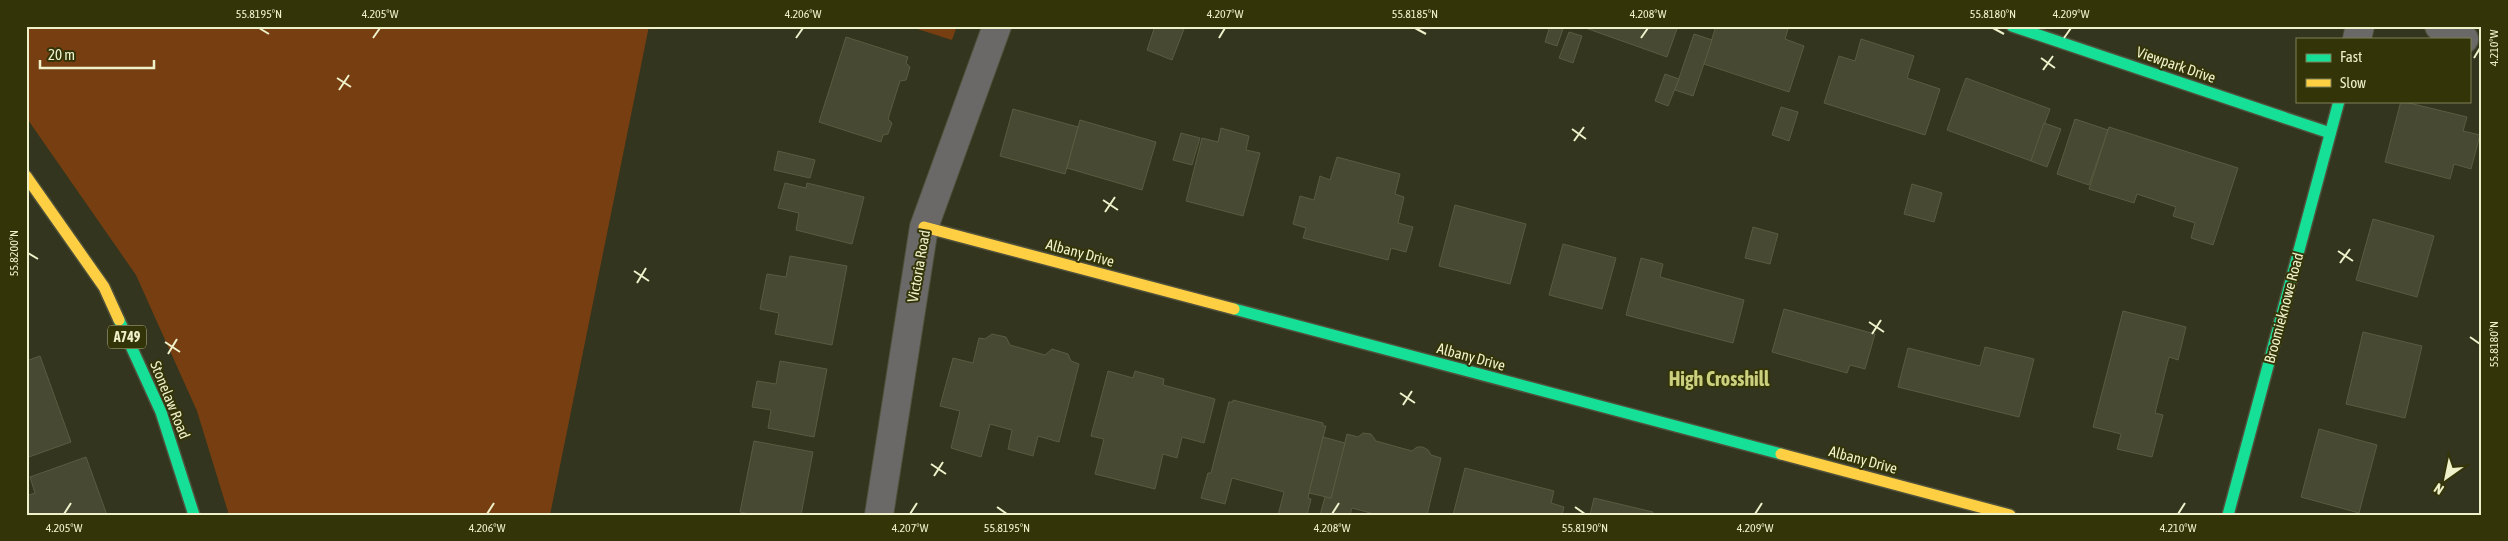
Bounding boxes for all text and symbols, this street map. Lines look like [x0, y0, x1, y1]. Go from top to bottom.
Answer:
text: 55.8195°N [236, 7, 282, 21]
text: 4.205°W [362, 7, 399, 21]
text: 4.206°W [785, 7, 822, 21]
text: 4.207°W [1207, 7, 1244, 21]
text: 55.8185°N [1392, 7, 1438, 21]
text: 4.208°W [1630, 7, 1667, 21]
text: 55.8180°N [1970, 7, 2016, 21]
text: 4.209°W [2053, 7, 2090, 21]
text: 4.210°W [2487, 29, 2501, 66]
scale bar [40, 38, 154, 70]
legend [2296, 38, 2470, 102]
street label: Viewpark Drive [2134, 43, 2218, 86]
text: 20 m [48, 46, 75, 63]
text: Fast [2340, 48, 2362, 65]
text: Slow [2340, 74, 2366, 91]
street label: Victoria Road [904, 228, 933, 303]
text: 55.8200°N [7, 230, 21, 276]
street label: Albany Drive [1044, 235, 1116, 270]
street label: Broomieknowe Road [2261, 251, 2306, 365]
text: 55.8180°N [2487, 321, 2501, 367]
road number: A749 [108, 326, 146, 348]
street label: Albany Drive [1435, 339, 1507, 374]
street label: Stonelaw Road [147, 359, 194, 441]
district label: High Crosshill [1669, 367, 1770, 390]
street label: Albany Drive [1827, 442, 1899, 477]
north arrow [2420, 454, 2470, 504]
text: N [2431, 480, 2447, 498]
text: 4.205°W [46, 521, 83, 535]
text: 4.206°W [469, 521, 506, 535]
text: 4.207°W [892, 521, 929, 535]
text: 55.8195°N [984, 521, 1030, 535]
text: 4.208°W [1314, 521, 1351, 535]
text: 55.8190°N [1562, 521, 1608, 535]
text: 4.209°W [1737, 521, 1774, 535]
text: 4.210°W [2160, 521, 2197, 535]

